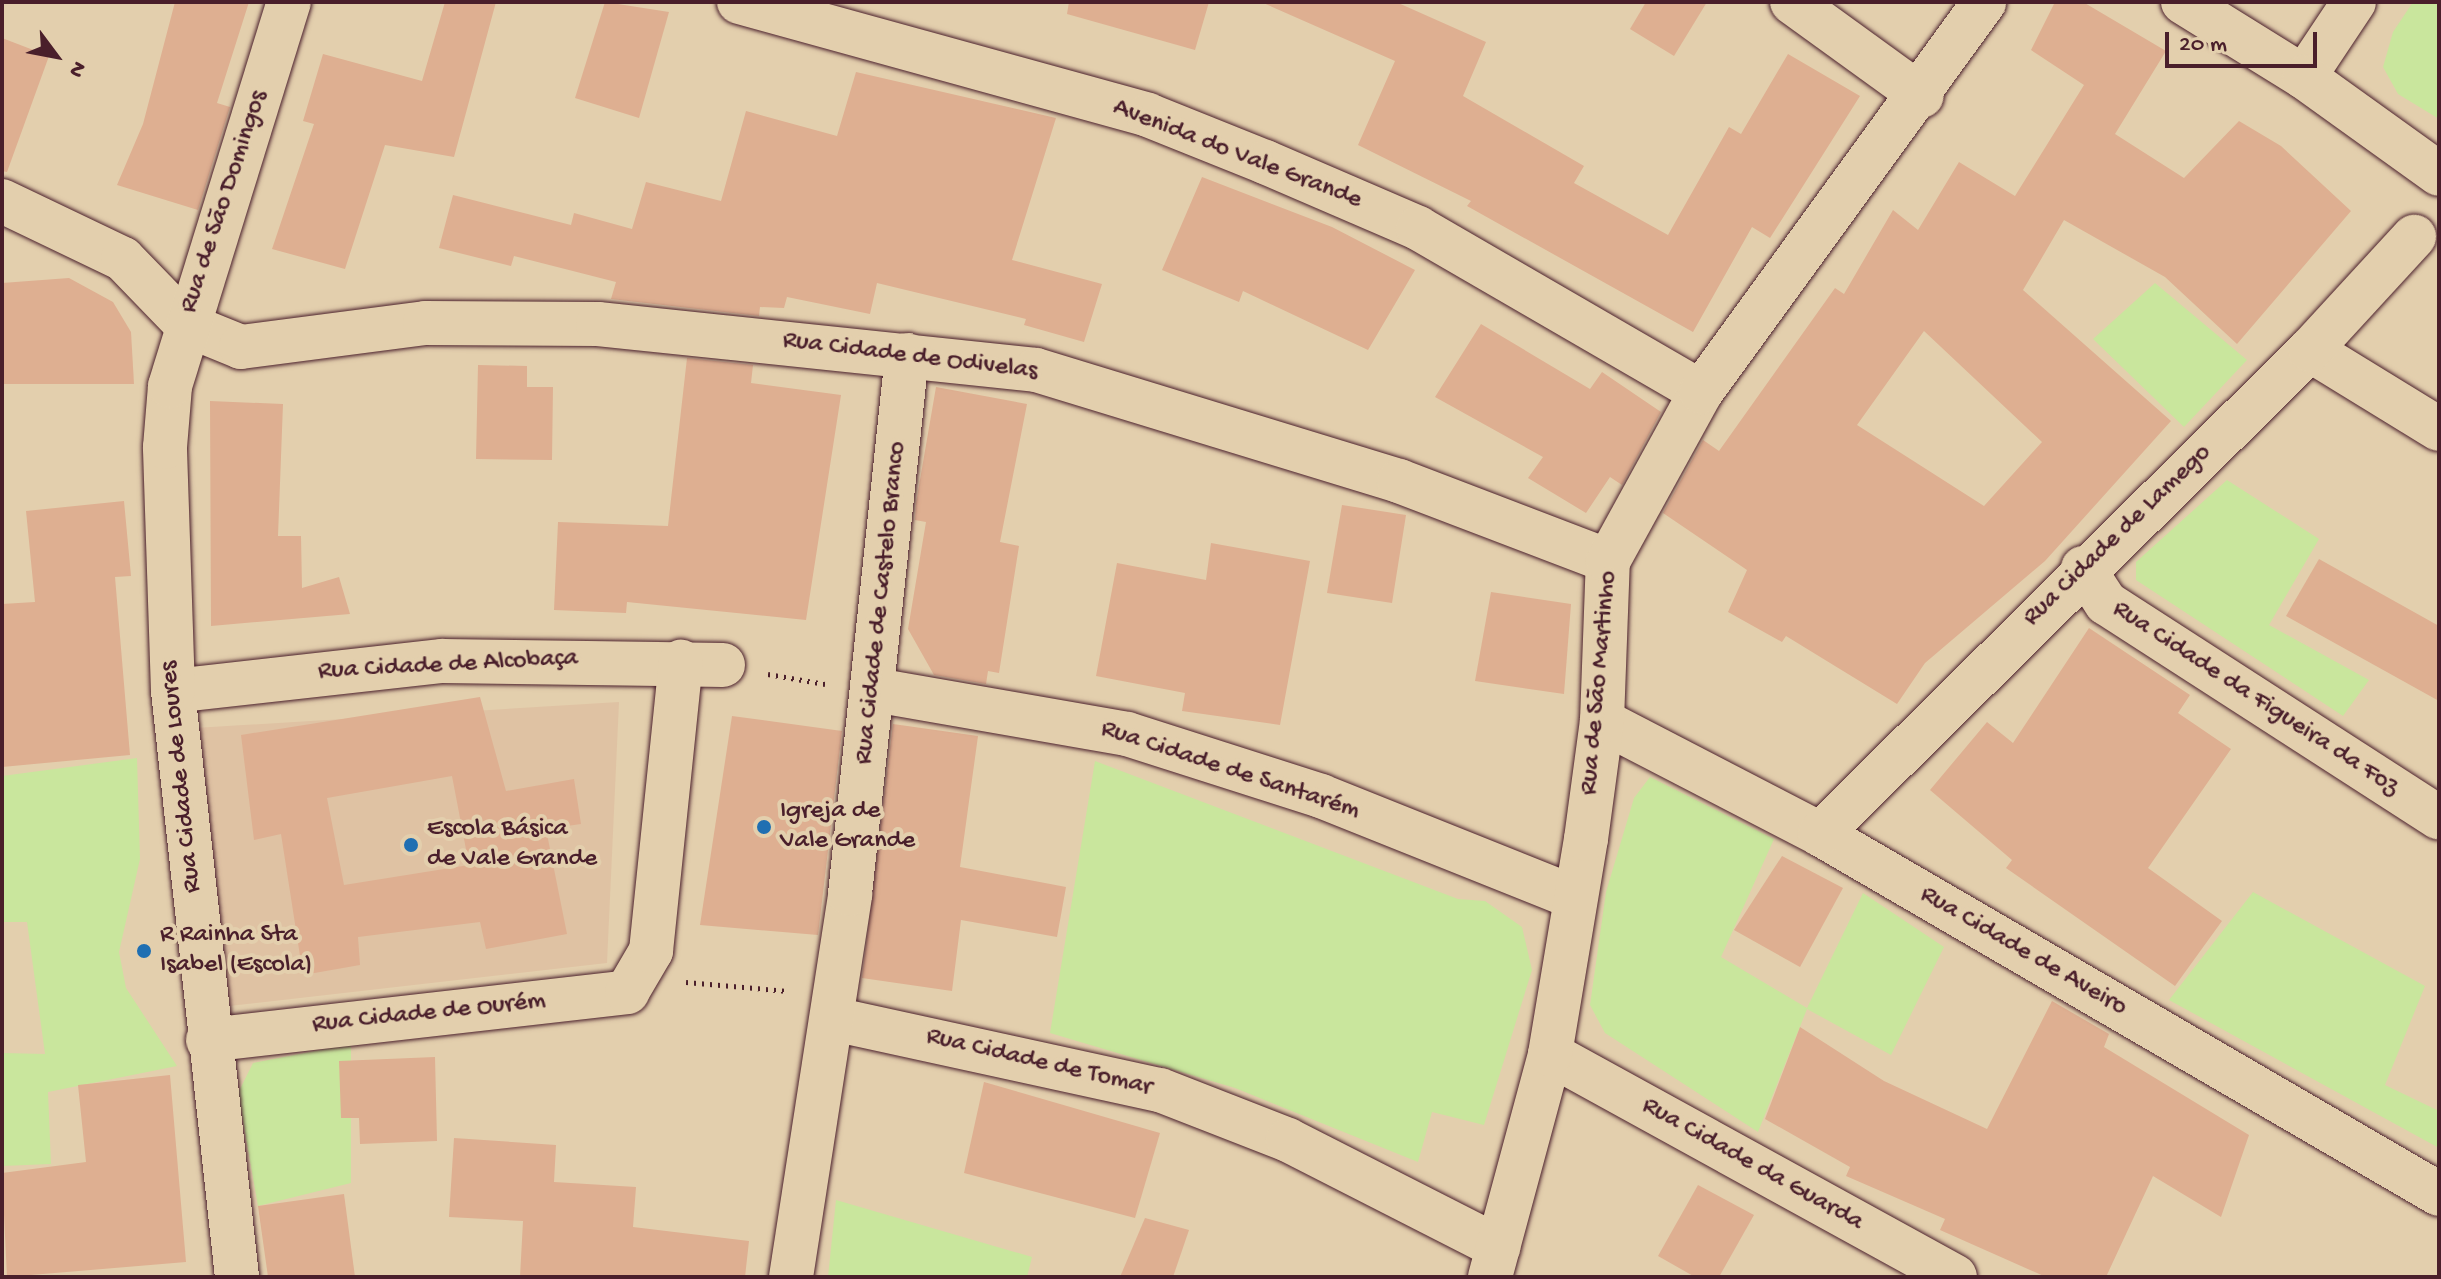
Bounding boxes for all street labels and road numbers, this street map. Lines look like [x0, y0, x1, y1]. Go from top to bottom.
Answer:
street label: Rua de São Domingos [174, 87, 276, 317]
street label: Avenida do Vale Grande [1108, 93, 1366, 217]
street label: Rua Cidade de Odivelas [781, 326, 1039, 388]
street label: Rua Cidade de Lamego [2017, 438, 2219, 634]
street label: Rua Cidade de Castelo Branco [850, 440, 914, 766]
street label: Rua de São Martinho [1575, 570, 1625, 796]
street label: Rua Cidade da Figueira da Foz [2106, 595, 2404, 803]
street label: Rua Cidade de Alcobaça [317, 644, 579, 688]
street label: Rua Cidade de Loures [154, 660, 210, 894]
street label: Rua Cidade de Santarém [1097, 714, 1363, 828]
street label: Rua Cidade de Aveiro [1914, 880, 2132, 1024]
street label: Rua Cidade de Ourém [311, 986, 547, 1042]
street label: Rua Cidade de Tomar [923, 1022, 1155, 1104]
street label: Rua Cidade da Guarda [1636, 1091, 1868, 1239]

